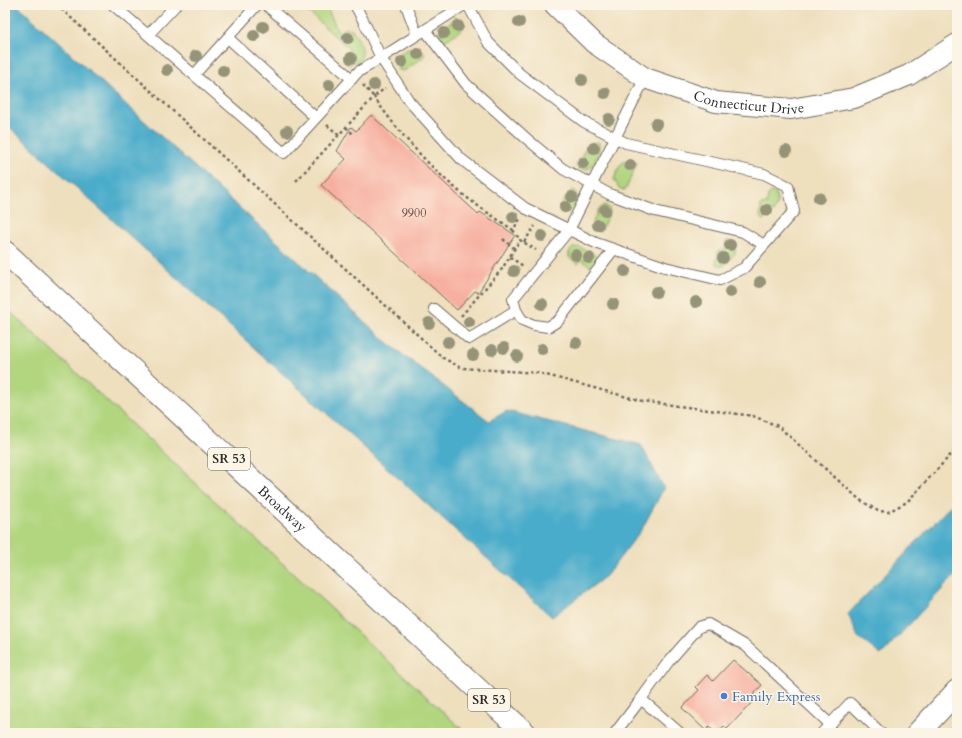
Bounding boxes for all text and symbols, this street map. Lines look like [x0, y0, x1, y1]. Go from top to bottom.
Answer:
street label: Connecticut Drive [691, 86, 806, 118]
house number: 9900 [402, 205, 426, 221]
road number: SR 53 [208, 448, 250, 470]
street label: Broadway [254, 481, 312, 537]
place label: Family Express [732, 687, 821, 706]
road number: SR 53 [468, 689, 510, 711]
marker: Family Express [719, 691, 729, 701]

